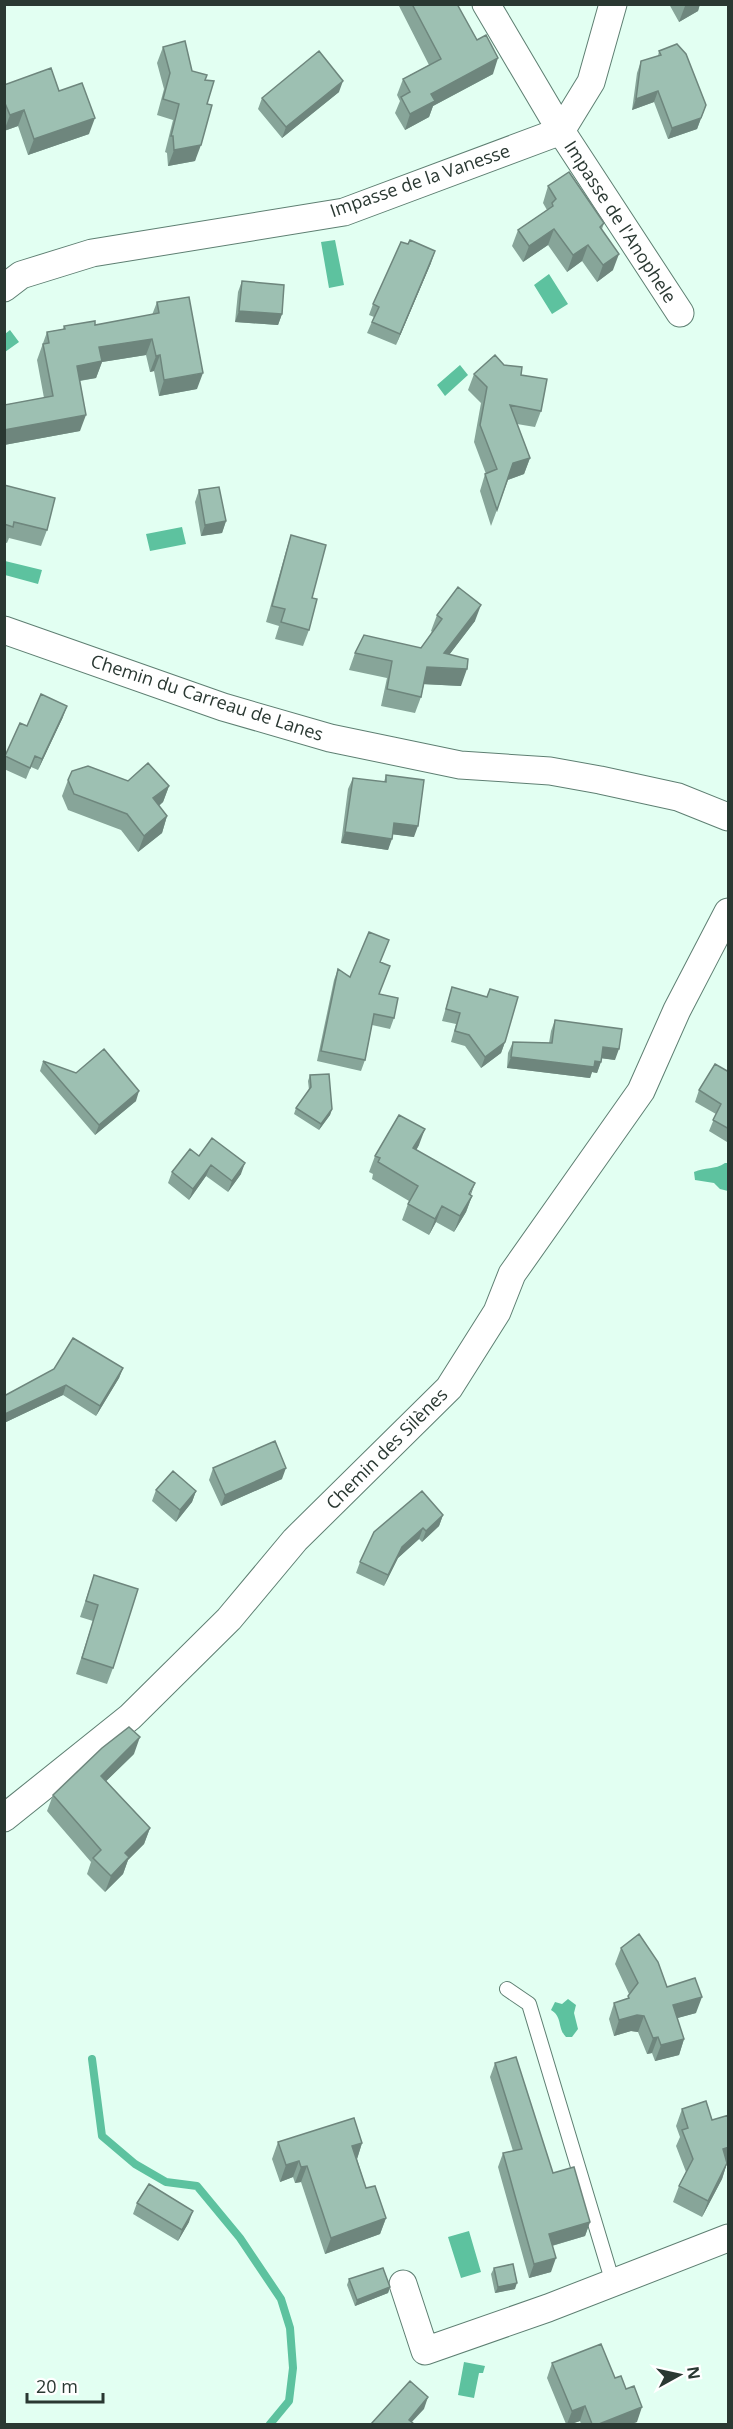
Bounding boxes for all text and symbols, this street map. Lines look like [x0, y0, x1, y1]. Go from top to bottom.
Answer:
street label: Impasse de l'Anophele [559, 136, 682, 307]
street label: Impasse de la Vanesse [327, 138, 513, 222]
street label: Chemin du Carreau de Lanes [88, 648, 327, 746]
street label: Chemin des Silènes [320, 1382, 452, 1514]
north arrow [649, 2345, 709, 2405]
text: N [682, 2365, 706, 2381]
scale bar [27, 2366, 104, 2404]
text: 20 m [36, 2374, 78, 2398]

